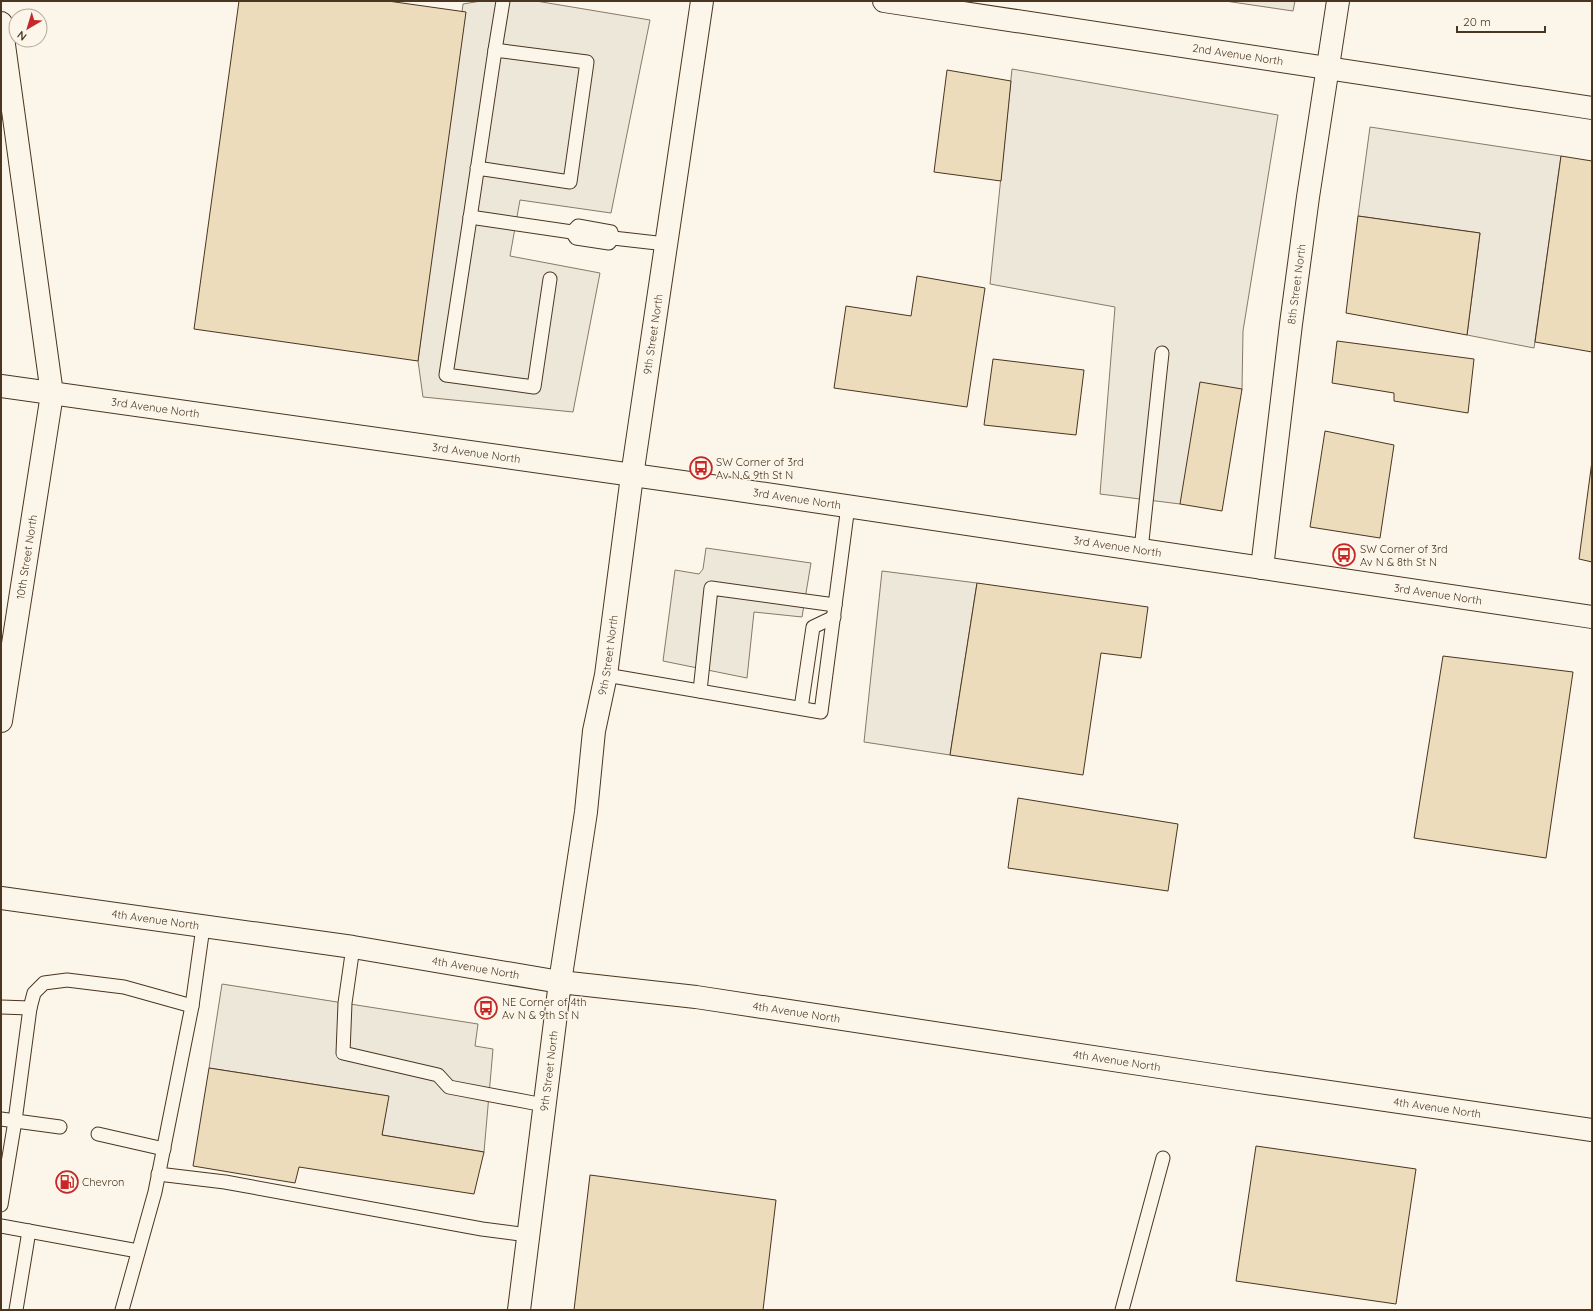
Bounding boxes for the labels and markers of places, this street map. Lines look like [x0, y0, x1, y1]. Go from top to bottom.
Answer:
bus stop icon: SW Corner of 3rd Av N & 9th St N [688, 455, 714, 481]
place label: SW Corner of 3rd Av N & 9th St N [716, 455, 804, 482]
bus stop icon: SW Corner of 3rd Av N & 8th St N [1331, 542, 1357, 568]
place label: SW Corner of 3rd Av N & 8th St N [1360, 542, 1448, 569]
bus stop icon: NE Corner of 4th Av N & 9th St N [473, 995, 499, 1021]
place label: NE Corner of 4th Av N & 9th St N [502, 995, 587, 1022]
fuel station icon: Chevron [54, 1169, 80, 1195]
place label: Chevron [82, 1175, 124, 1189]

